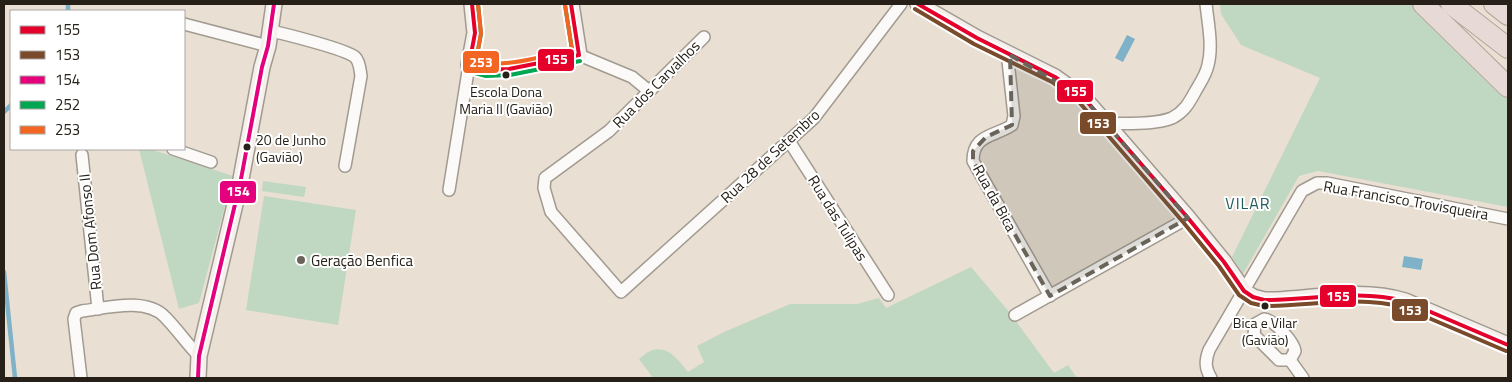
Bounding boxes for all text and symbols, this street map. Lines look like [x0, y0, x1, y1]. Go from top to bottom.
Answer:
legend [10, 10, 185, 150]
text: 155 [55, 18, 80, 41]
street label: Rua dos Carvalhos [607, 35, 705, 133]
text: 153 [55, 43, 80, 66]
line badge: 155 [537, 48, 575, 72]
text: 155 [544, 48, 568, 69]
line badge: 253 [462, 50, 500, 74]
text: 253 [469, 51, 493, 72]
text: 154 [55, 68, 80, 91]
marker: Escola Dona Maria II (Gavião) [501, 70, 511, 80]
line badge: 155 [1056, 79, 1094, 103]
text: 155 [1063, 80, 1087, 101]
place label: Escola Dona Maria II (Gavião) [459, 81, 553, 119]
text: 252 [55, 93, 80, 116]
street label: Rua 28 de Setembro [715, 104, 825, 208]
line badge: 153 [1079, 111, 1117, 135]
text: 153 [1086, 112, 1110, 133]
text: 253 [55, 118, 80, 141]
place label: 20 de Junho (Gavião) [256, 129, 326, 167]
marker: 20 de Junho (Gavião) [242, 142, 252, 152]
street label: Rua da Bica [967, 160, 1023, 236]
street label: Rua das Tulipas [802, 171, 874, 265]
street label: Rua Dom Afonso II [72, 173, 108, 291]
street label: Rua Francisco Trovisqueira [1322, 174, 1491, 226]
line badge: 154 [219, 180, 257, 204]
text: 154 [226, 180, 250, 201]
district label: VILAR [1225, 191, 1271, 215]
place label: Geração Benfica [311, 249, 413, 272]
marker: Geração Benfica [295, 254, 307, 266]
line badge: 155 [1319, 284, 1357, 308]
text: 155 [1326, 285, 1350, 306]
line badge: 153 [1391, 298, 1429, 322]
text: 153 [1398, 299, 1422, 320]
marker: Bica e Vilar (Gavião) [1260, 301, 1270, 311]
place label: Bica e Vilar (Gavião) [1233, 312, 1297, 350]

